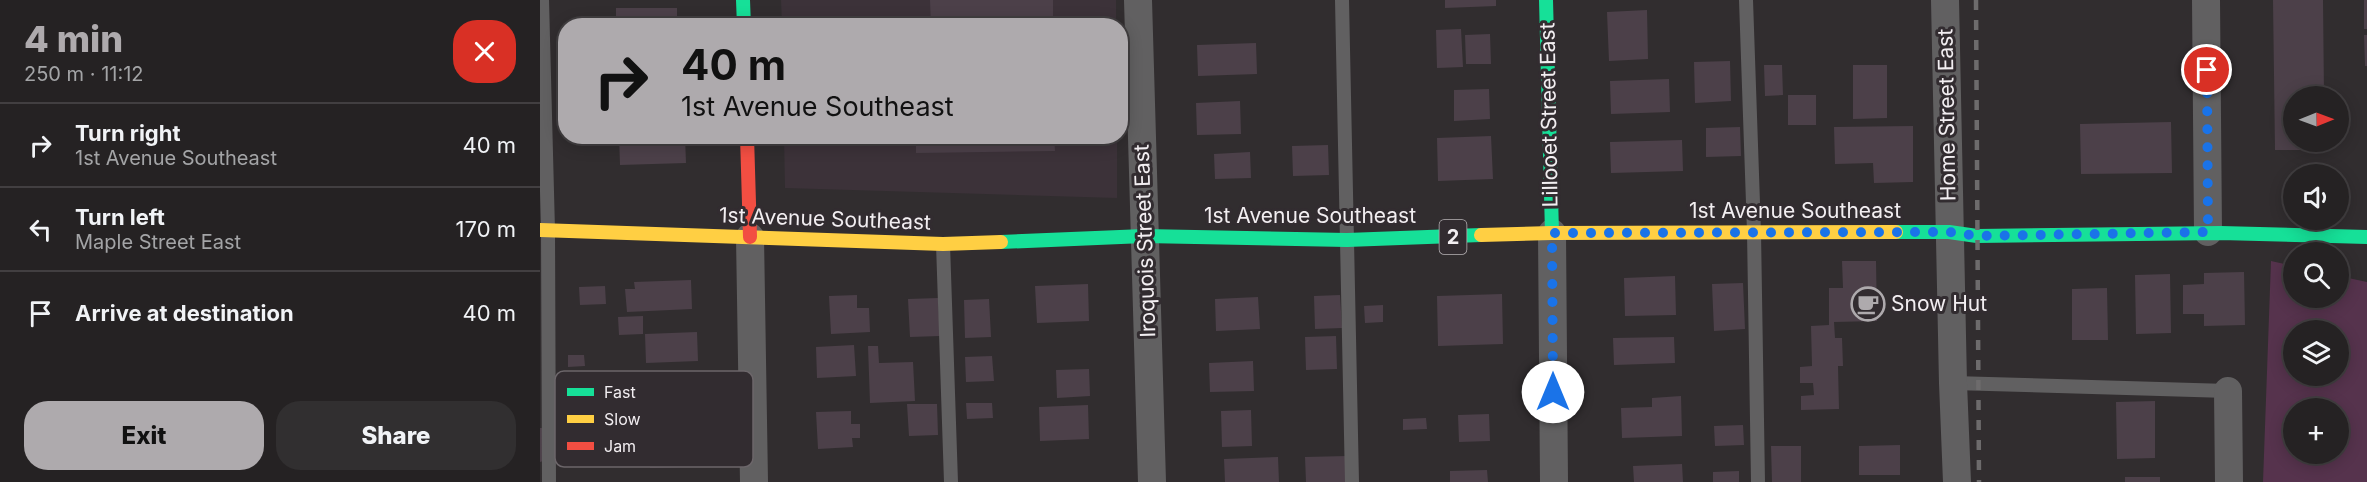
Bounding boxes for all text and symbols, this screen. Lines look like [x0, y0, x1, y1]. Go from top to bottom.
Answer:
text: 4 min [24, 17, 123, 61]
button: close [453, 20, 516, 83]
street label: Lillooet Street East [1534, 22, 1563, 208]
street label: Home Street East [1932, 29, 1961, 201]
text: 40 m [681, 39, 786, 90]
icon: right [582, 42, 660, 120]
pin [2181, 44, 2232, 95]
icon: arrive [2190, 53, 2223, 86]
text: 250 m · 11:12 [24, 62, 144, 86]
north arrow [2283, 86, 2349, 152]
map controls [2283, 86, 2349, 464]
text: 1st Avenue Southeast [681, 90, 954, 123]
text: Turn right [75, 120, 181, 146]
icon: right [24, 129, 57, 162]
text: 40 m [462, 132, 516, 158]
street label: Iroquois Street East [1129, 144, 1160, 338]
text: 1st Avenue Southeast [75, 146, 277, 170]
button: sound [2283, 164, 2349, 230]
street label: 1st Avenue Southeast [1689, 198, 1901, 223]
street label: 1st Avenue Southeast [719, 202, 932, 235]
street label: 1st Avenue Southeast [1204, 203, 1416, 228]
text: Turn left [75, 204, 165, 230]
icon: left [24, 213, 57, 246]
text: 170 m [456, 216, 516, 242]
road number: 2 [1440, 220, 1466, 254]
text: Maple Street East [75, 230, 241, 254]
button: search [2283, 242, 2349, 308]
cafe icon: Snow Hut [1850, 286, 1886, 322]
place label: Snow Hut [1891, 291, 1987, 316]
icon: arrive [24, 297, 57, 330]
text: Arrive at destination [75, 300, 294, 326]
text: 40 m [462, 300, 516, 326]
button: layers [2283, 320, 2349, 386]
position arrow [1521, 360, 1585, 424]
legend [555, 371, 753, 467]
text: Fast [604, 382, 636, 402]
button: + [2283, 398, 2349, 464]
button: Exit [24, 401, 264, 470]
button: Share [276, 401, 516, 470]
text: Slow [604, 409, 641, 429]
text: Jam [604, 436, 636, 456]

